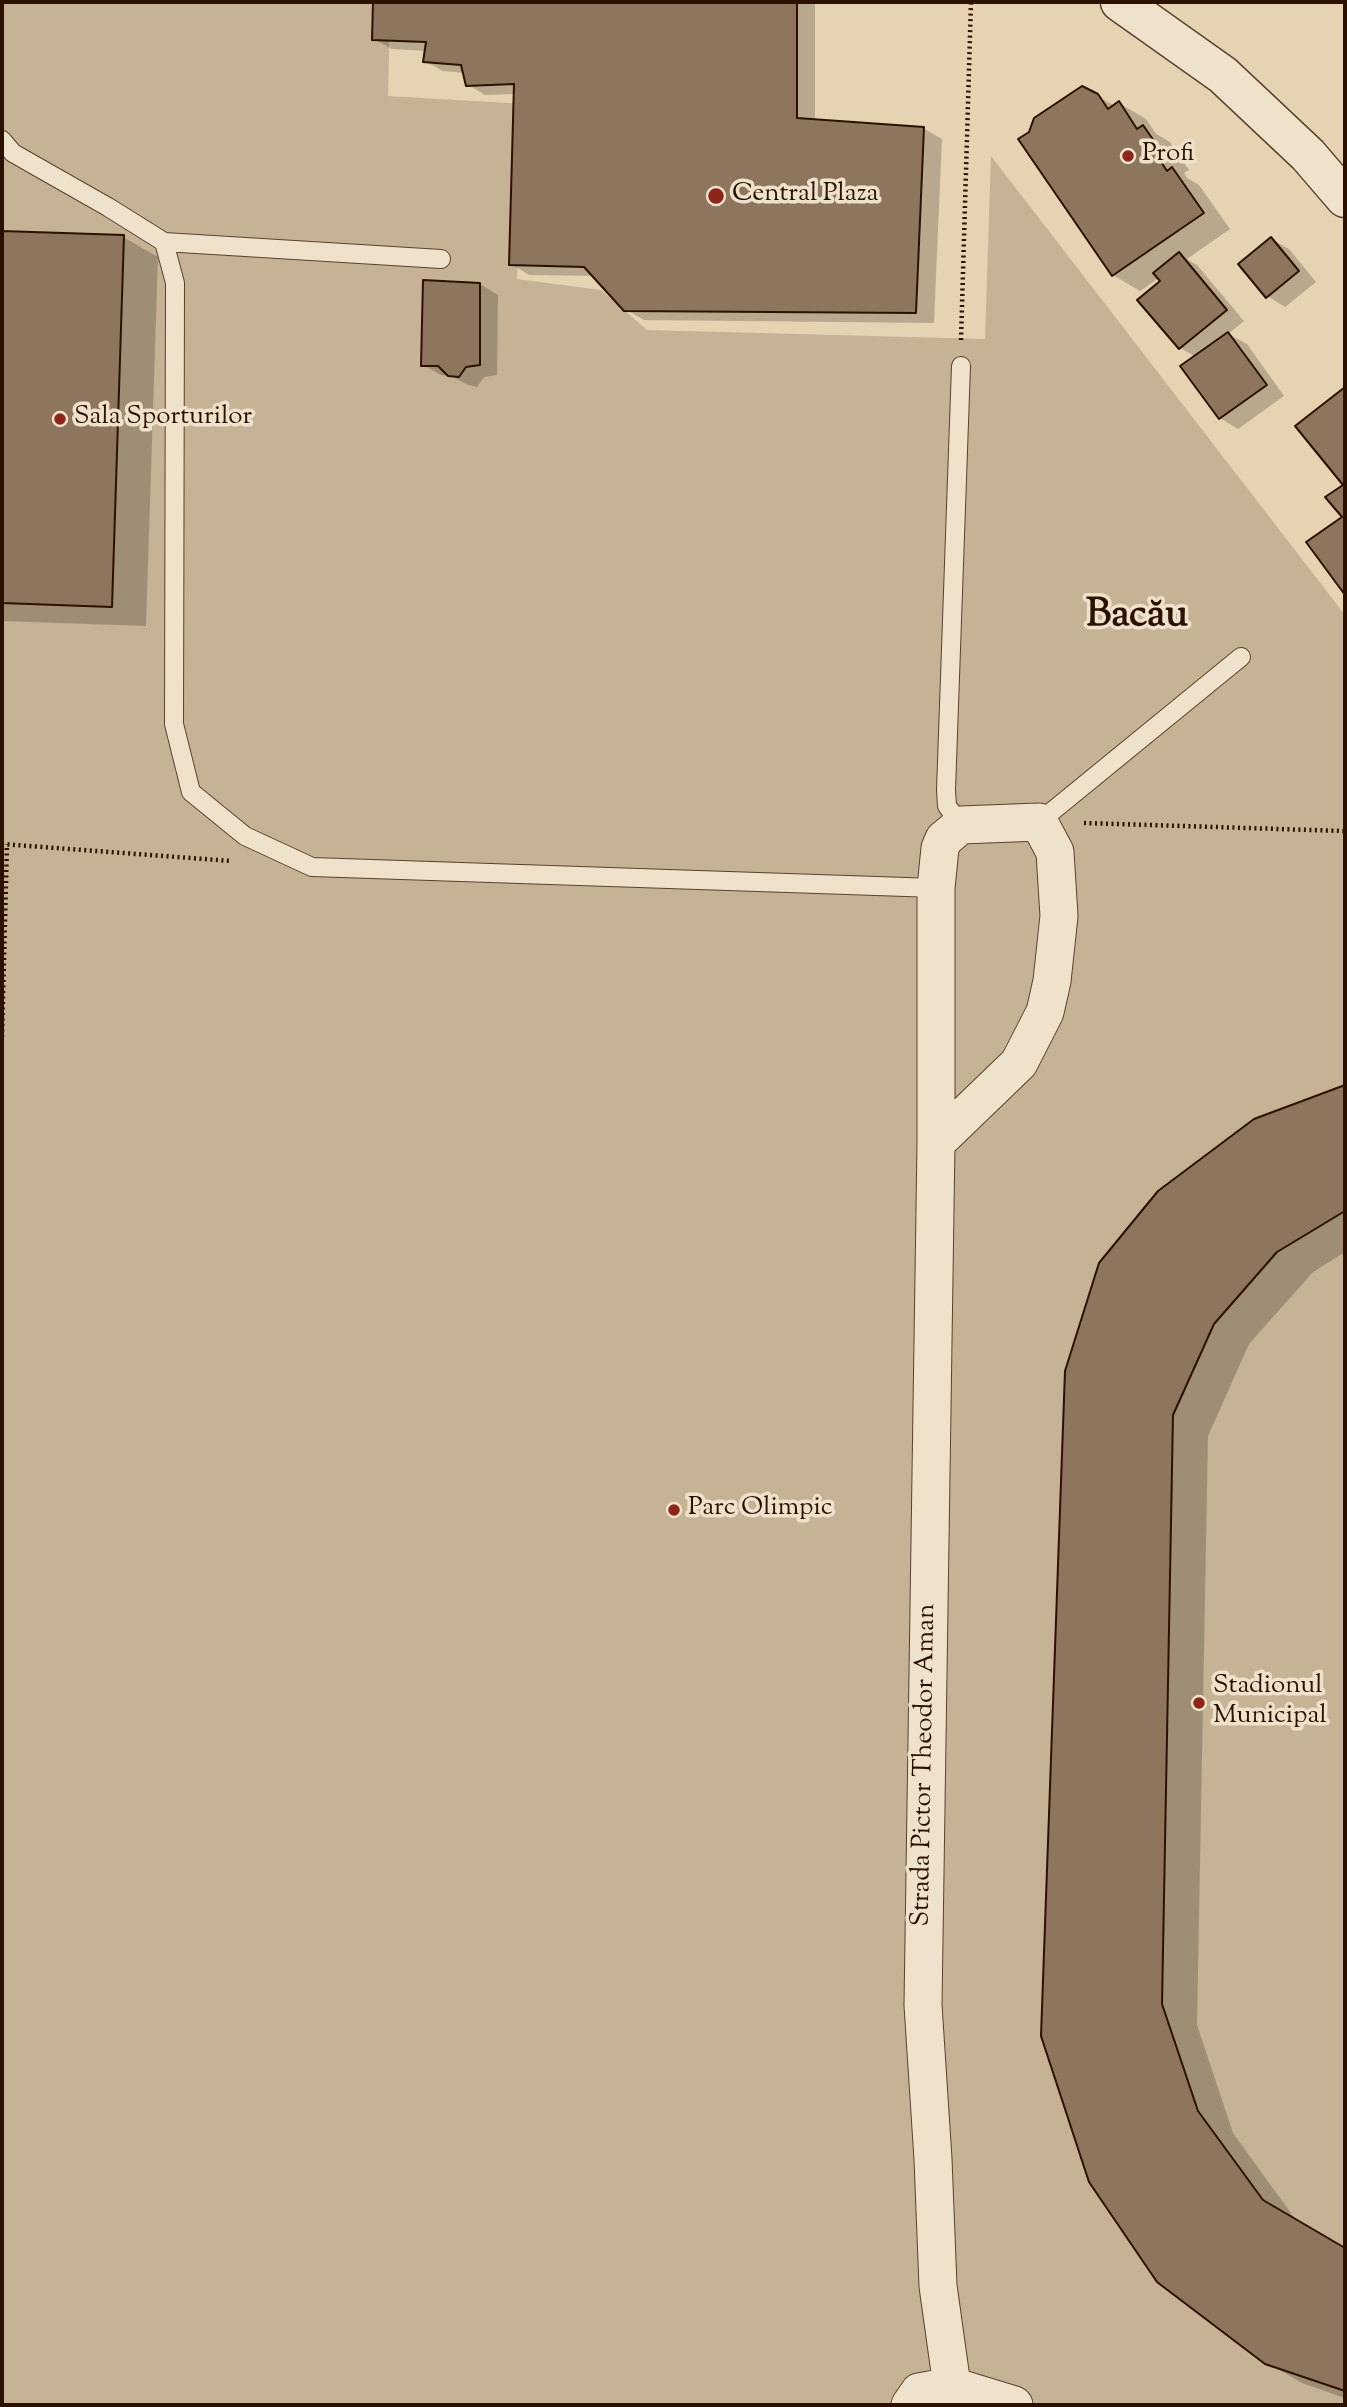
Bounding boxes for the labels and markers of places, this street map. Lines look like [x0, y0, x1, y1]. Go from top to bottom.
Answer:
place label: Profi [1142, 140, 1194, 172]
marker: Profi [1120, 148, 1136, 164]
place label: Central Plaza [732, 180, 879, 212]
marker: Central Plaza [706, 186, 726, 206]
place label: Sala Sporturilor [74, 403, 252, 435]
marker: Sala Sporturilor [52, 411, 68, 427]
place label: Parc Olimpic [688, 1494, 832, 1526]
marker: Parc Olimpic [666, 1502, 682, 1518]
place label: Stadionul Municipal [1213, 1672, 1327, 1734]
marker: Stadionul Municipal [1191, 1695, 1207, 1711]

